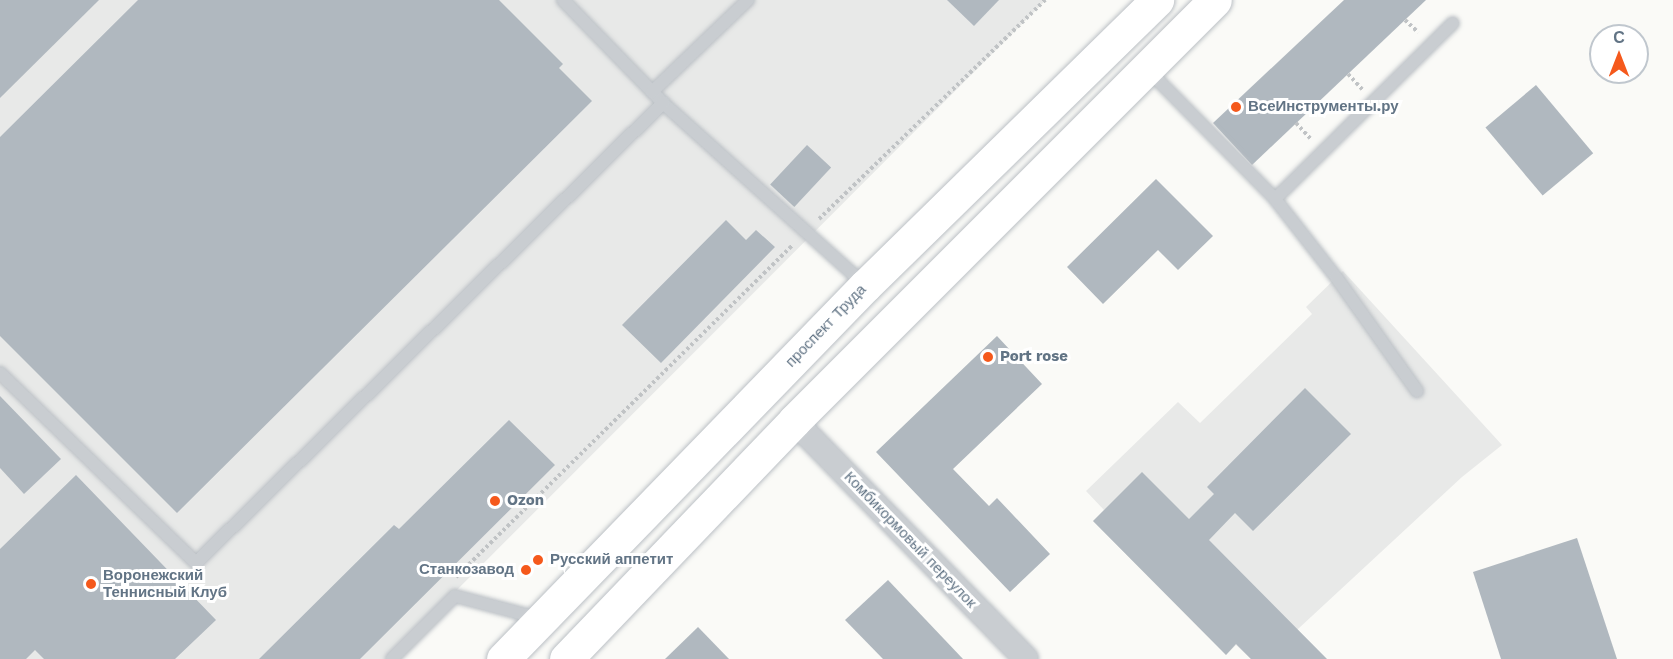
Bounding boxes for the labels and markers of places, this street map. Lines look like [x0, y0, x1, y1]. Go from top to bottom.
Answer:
place label: ВсеИнструменты.ру [1248, 98, 1398, 116]
marker: ВсеИнструменты.ру [1229, 100, 1243, 114]
place label: Port rose [1000, 348, 1068, 366]
marker: Port rose [981, 350, 995, 364]
place label: Ozon [507, 492, 544, 510]
marker: Ozon [488, 494, 502, 508]
place label: Русский аппетит [550, 551, 673, 569]
marker: Русский аппетит [531, 553, 545, 567]
place label: Станкозавод [419, 561, 514, 579]
marker: Станкозавод [519, 563, 533, 577]
place label: Воронежский Теннисный Клуб [103, 566, 227, 601]
marker: Воронежский Теннисный Клуб [84, 577, 98, 591]

